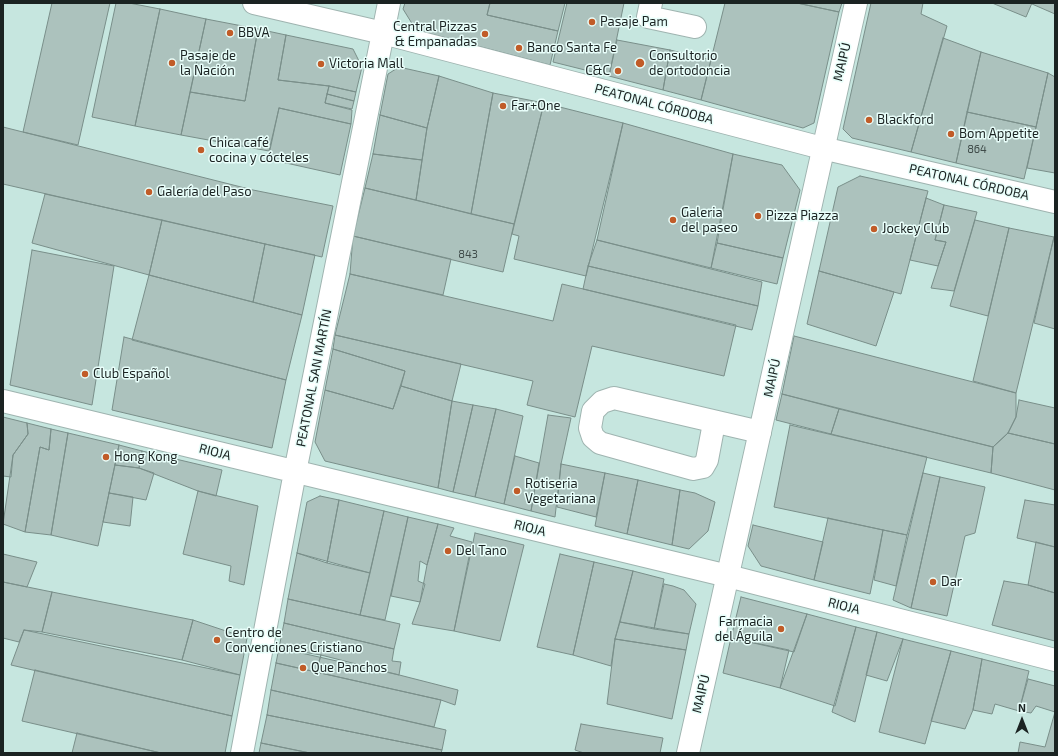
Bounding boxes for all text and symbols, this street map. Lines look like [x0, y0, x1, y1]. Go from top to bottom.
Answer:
place label: Pasaje Pam [600, 14, 668, 30]
marker: Pasaje Pam [587, 17, 597, 27]
place label: Central Pizzas & Empanadas [393, 19, 477, 50]
place label: BBVA [238, 25, 270, 41]
marker: BBVA [225, 28, 235, 38]
marker: Central Pizzas & Empanadas [480, 29, 490, 39]
place label: Banco Santa Fe [527, 40, 617, 56]
street label: MAIPÚ [830, 41, 854, 83]
marker: Banco Santa Fe [514, 43, 524, 53]
place label: Pasaje de la Nación [180, 48, 236, 79]
place label: Consultorio de ortodoncia [649, 48, 730, 79]
place label: Victoria Mall [329, 56, 404, 72]
marker: Consultorio de ortodoncia [634, 57, 646, 69]
marker: Pasaje de la Nación [167, 58, 177, 68]
marker: Victoria Mall [316, 59, 326, 69]
place label: C&C [585, 63, 610, 79]
marker: C&C [613, 66, 623, 76]
street label: PEATONAL CÓRDOBA [593, 81, 715, 127]
place label: Far+One [511, 98, 560, 114]
marker: Far+One [498, 101, 508, 111]
place label: Blackford [877, 112, 934, 128]
marker: Blackford [864, 115, 874, 125]
place label: Bom Appetite [959, 126, 1039, 142]
marker: Bom Appetite [946, 129, 956, 139]
place label: Chica café cocina y cócteles [209, 135, 309, 166]
house number: 864 [967, 142, 987, 156]
marker: Chica café cocina y cócteles [196, 145, 206, 155]
street label: PEATONAL CÓRDOBA [908, 161, 1030, 203]
place label: Galería del Paso [157, 184, 252, 200]
marker: Galería del Paso [144, 187, 154, 197]
place label: Galeria del paseo [681, 205, 738, 236]
place label: Pizza Piazza [766, 208, 839, 224]
marker: Pizza Piazza [753, 211, 763, 221]
marker: Galeria del paseo [668, 215, 678, 225]
place label: Jockey Club [882, 221, 949, 237]
marker: Jockey Club [869, 224, 879, 234]
house number: 843 [458, 247, 478, 261]
street label: PEATONAL SAN MARTÍN [293, 308, 335, 448]
street label: MAIPÚ [760, 357, 784, 399]
place label: Club Español [93, 366, 169, 382]
marker: Club Español [80, 369, 90, 379]
street label: RIOJA [197, 441, 233, 463]
place label: Hong Kong [114, 449, 177, 465]
marker: Hong Kong [101, 452, 111, 462]
place label: Rotiseria Vegetariana [525, 476, 596, 507]
marker: Rotiseria Vegetariana [512, 486, 522, 496]
street label: RIOJA [512, 517, 548, 539]
place label: Del Tano [456, 543, 507, 559]
marker: Del Tano [443, 546, 453, 556]
place label: Dar [941, 574, 962, 590]
marker: Dar [928, 577, 938, 587]
street label: RIOJA [826, 595, 862, 617]
place label: Farmacia del Águila [715, 614, 773, 645]
marker: Farmacia del Águila [776, 624, 786, 634]
place label: Centro de Convenciones Cristiano [225, 625, 362, 656]
marker: Centro de Convenciones Cristiano [212, 635, 222, 645]
place label: Que Panchos [311, 660, 387, 676]
marker: Que Panchos [298, 663, 308, 673]
street label: MAIPÚ [689, 673, 713, 715]
north arrow [1002, 700, 1042, 740]
text: N [1018, 701, 1026, 714]

